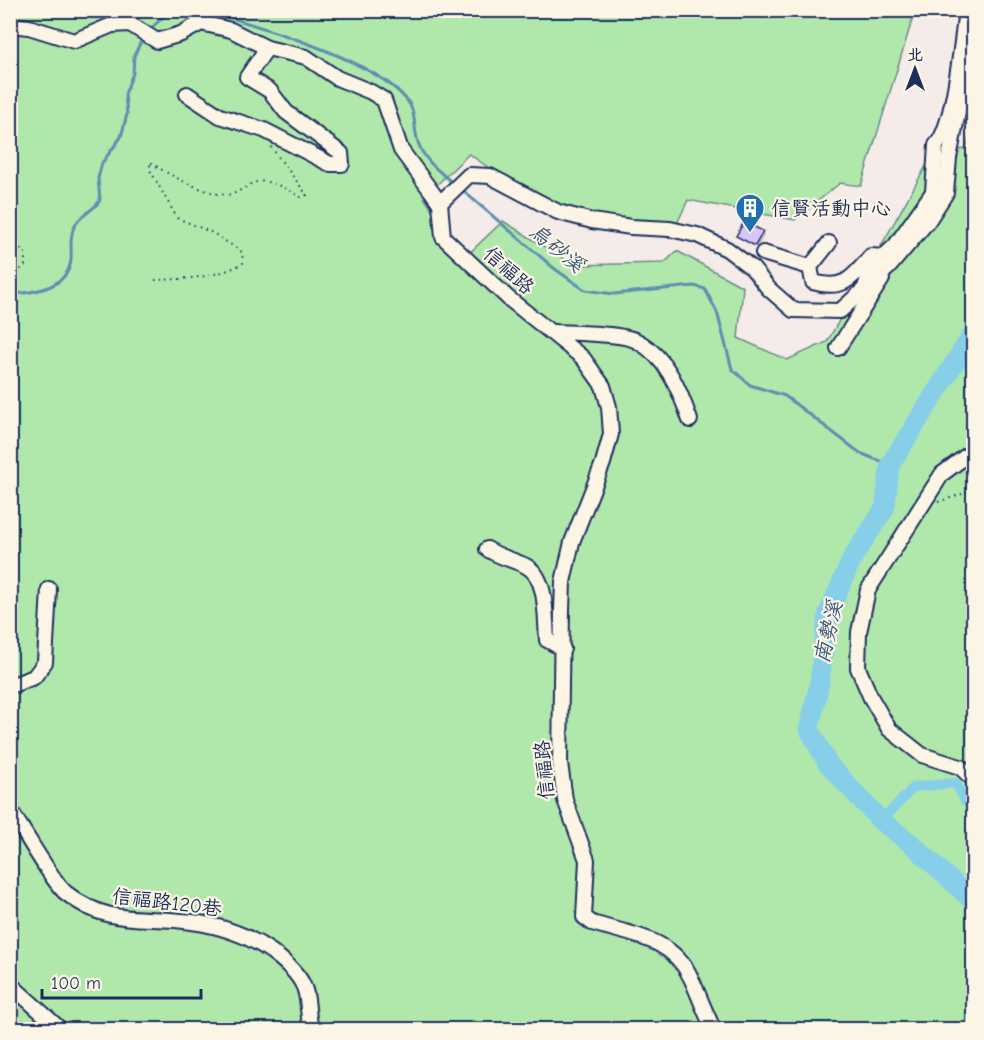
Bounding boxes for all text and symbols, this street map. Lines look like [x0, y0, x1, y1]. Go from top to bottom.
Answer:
north arrow [885, 39, 945, 99]
text: 北 [907, 46, 923, 64]
building icon: 信賢活動中心 [734, 192, 766, 234]
place label: 信賢活動中心 [771, 197, 891, 220]
water label: 烏砂溪 [525, 219, 590, 278]
street label: 信福路 [479, 242, 539, 300]
water label: 南勢溪 [809, 598, 847, 665]
street label: 信福路 [530, 738, 559, 801]
street label: 信福路120巷 [111, 884, 224, 921]
scale bar [42, 962, 201, 1000]
text: 100 m [51, 973, 101, 994]

